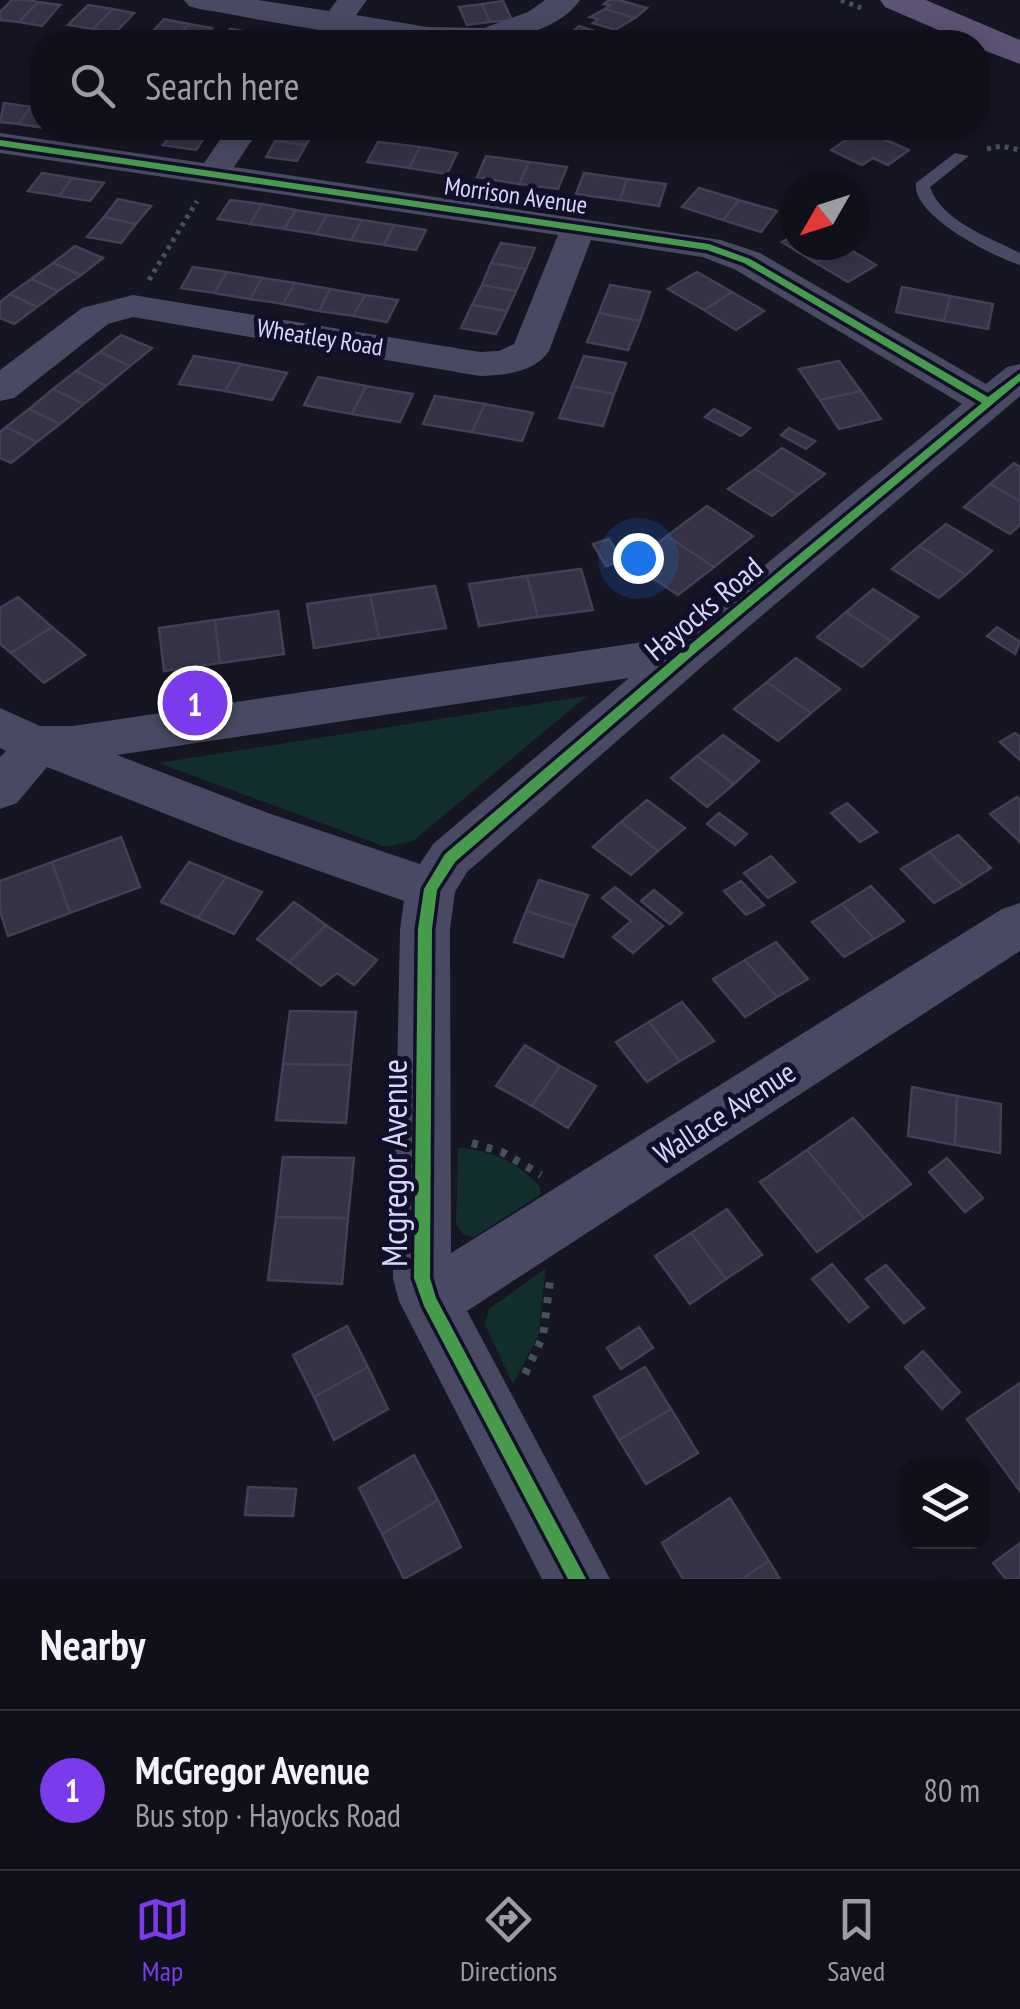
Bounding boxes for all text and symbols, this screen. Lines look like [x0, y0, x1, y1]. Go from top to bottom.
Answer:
search box [30, 30, 990, 140]
icon: search [65, 58, 120, 113]
text: Search here [145, 61, 299, 110]
street label: Morrison Avenue [443, 169, 589, 221]
north arrow [780, 170, 870, 260]
street label: Wheatley Road [255, 311, 385, 363]
your location [613, 533, 664, 584]
street label: Hayocks Road [636, 547, 770, 669]
pin: 1 [162, 666, 228, 740]
street label: Wallace Avenue [646, 1052, 802, 1172]
street label: Mcgregor Avenue [371, 1059, 417, 1267]
map controls [900, 1459, 990, 1549]
button: layers [900, 1459, 990, 1549]
text: Nearby [40, 1617, 145, 1672]
text: McGregor Avenue [135, 1745, 370, 1794]
text: 1 [65, 1769, 80, 1811]
text: 80 m [924, 1769, 980, 1811]
text: Bus stop · Hayocks Road [135, 1794, 401, 1836]
tab: Map [135, 1892, 190, 1989]
tab: Directions [460, 1892, 557, 1989]
tab: Saved [827, 1892, 885, 1989]

